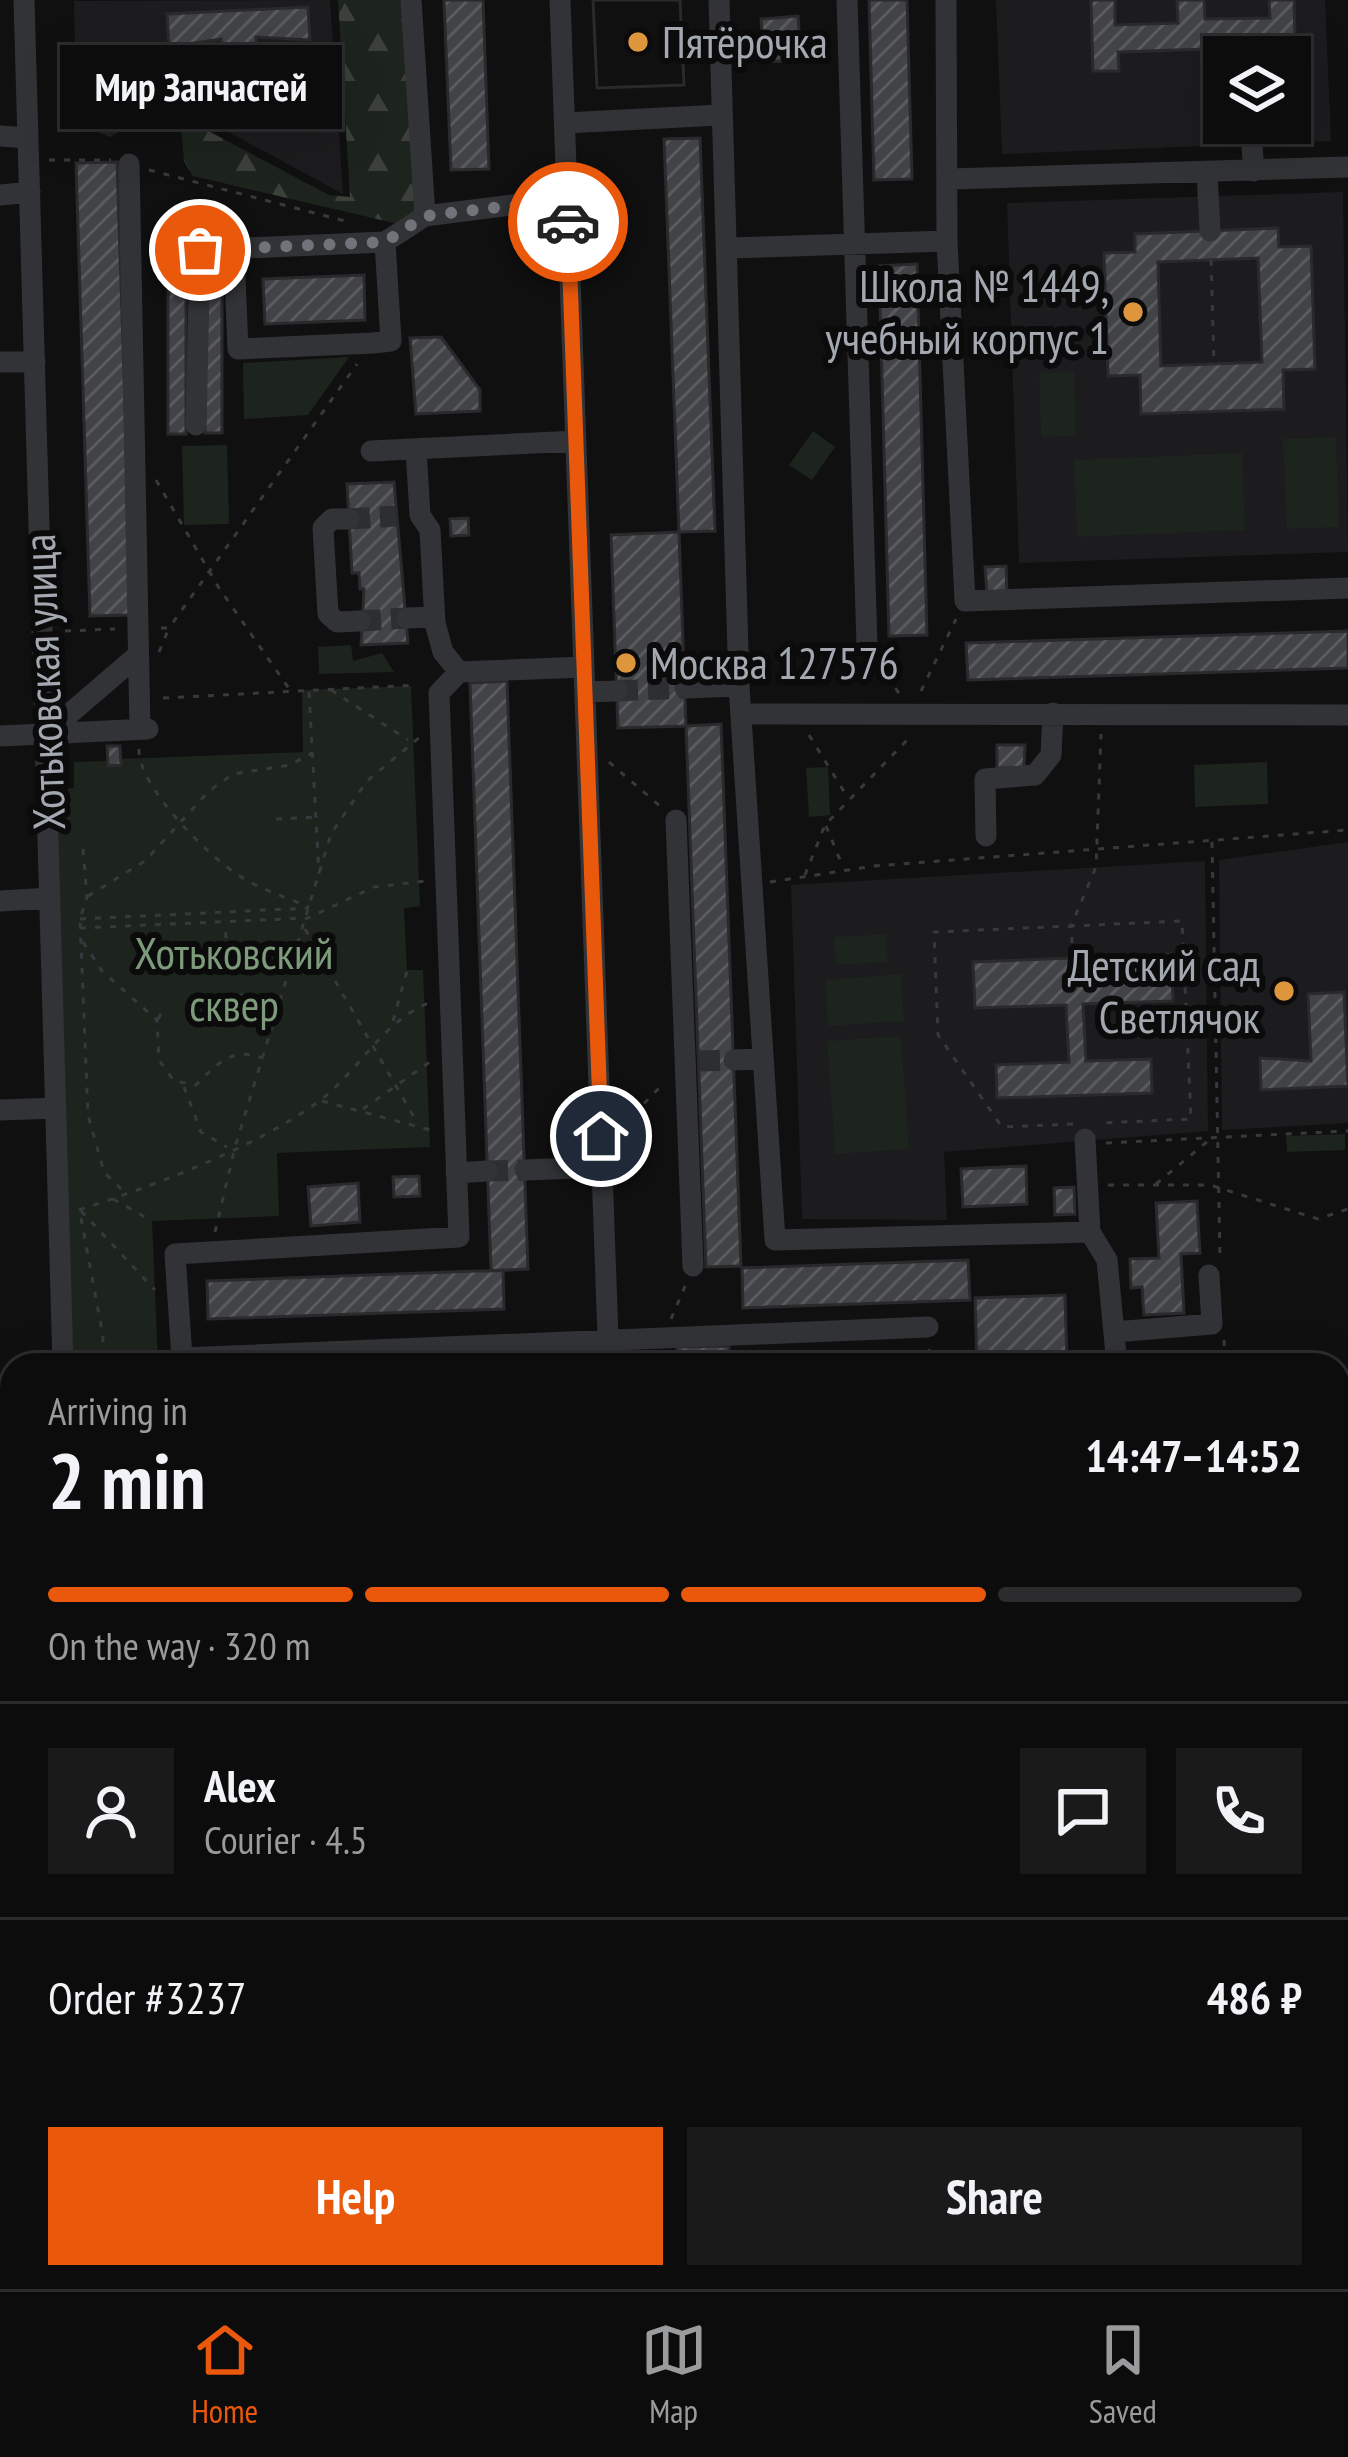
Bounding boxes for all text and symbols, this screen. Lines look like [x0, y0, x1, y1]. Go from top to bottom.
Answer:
place label: Пятёрочка [662, 12, 828, 70]
marker: Пятёрочка [625, 29, 651, 55]
map controls [1203, 36, 1311, 144]
button: layers [1203, 36, 1311, 144]
callout: Мир Запчастей [59, 46, 341, 130]
text: Мир Запчастей [95, 61, 307, 112]
courier [508, 162, 628, 282]
icon: car [535, 189, 601, 255]
pin [149, 199, 251, 301]
icon: bag [167, 217, 233, 283]
place label: Школа № 1449, учебный корпус 1 [825, 256, 1109, 366]
marker: Школа № 1449, учебный корпус 1 [1120, 299, 1146, 325]
street label: Хотьковская улица [9, 533, 77, 831]
place label: Москва 127576 [650, 633, 899, 691]
marker: Москва 127576 [613, 650, 639, 676]
park label: Хотьковский сквер [135, 923, 333, 1033]
place label: Детский сад Светлячок [1068, 935, 1261, 1045]
marker: Детский сад Светлячок [1271, 978, 1297, 1004]
pin [550, 1085, 652, 1187]
icon: home [568, 1103, 634, 1169]
text: Arriving in [48, 1385, 188, 1436]
text: 14:47–14:52 [1085, 1426, 1302, 1484]
text: 2 min [48, 1430, 206, 1531]
text: On the way · 320 m [48, 1620, 310, 1671]
button: person [48, 1748, 174, 1874]
button: chat [1020, 1748, 1146, 1874]
button: phone [1176, 1748, 1302, 1874]
text: Alex [204, 1756, 276, 1814]
text: Courier · 4.5 [204, 1814, 367, 1865]
text: Order #3237 [48, 1968, 246, 2026]
text: 486 ₽ [1207, 1968, 1302, 2026]
button: Help [48, 2127, 663, 2265]
button: Share [687, 2127, 1302, 2265]
tab: Home [191, 2317, 258, 2432]
tab: Map [641, 2317, 707, 2432]
tab: Saved [1089, 2317, 1157, 2432]

